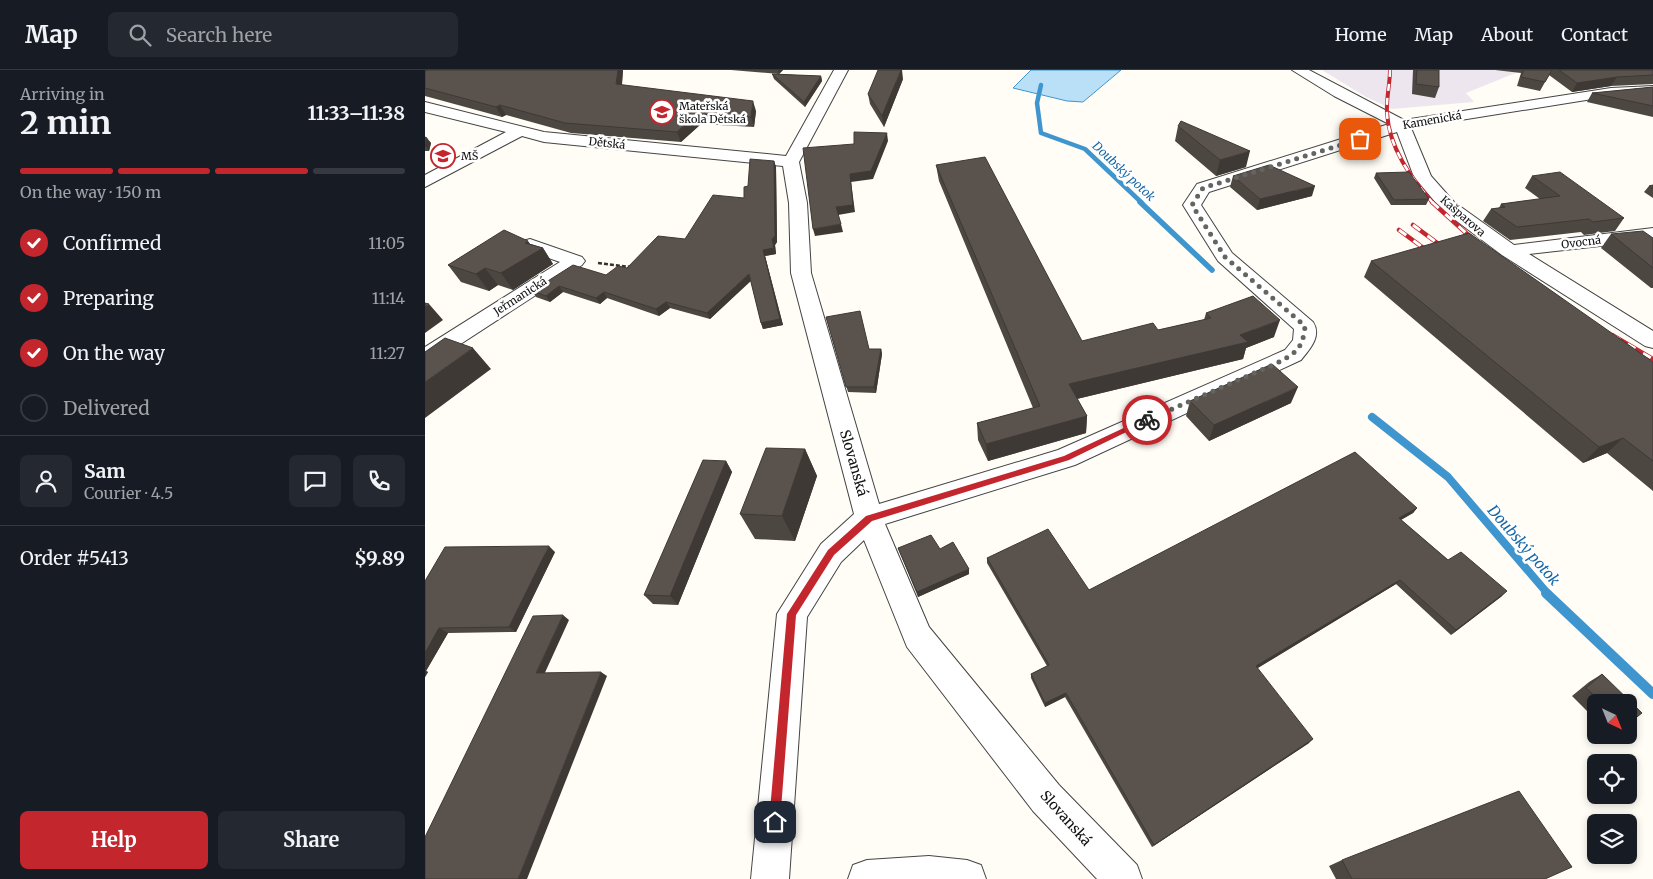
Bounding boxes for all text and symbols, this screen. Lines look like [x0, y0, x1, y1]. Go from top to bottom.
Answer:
search box [108, 12, 458, 57]
text: Map [25, 19, 78, 50]
icon: search [126, 21, 154, 49]
text: Search here [166, 23, 272, 47]
text: Home [1335, 23, 1387, 46]
text: Map [1415, 23, 1453, 46]
text: About [1481, 23, 1533, 46]
text: Contact [1561, 23, 1628, 46]
text: Arriving in [20, 84, 105, 104]
school or university icon: Mateřská škola Dětská [649, 99, 675, 125]
place label: Mateřská škola Dětská [679, 99, 746, 126]
text: 11:33–11:38 [307, 101, 405, 125]
text: 2 min [20, 103, 111, 143]
street label: Kamenická [1401, 108, 1463, 132]
pin [1339, 118, 1381, 160]
icon: bag [1346, 125, 1374, 153]
street label: Dětská [588, 134, 626, 152]
water label: Doubský potok [1089, 137, 1159, 204]
school or university icon: MŠ [430, 143, 456, 169]
place label: MŠ [461, 149, 479, 163]
text: On the way · 150 m [20, 182, 161, 202]
street label: Kašparova [1438, 193, 1488, 239]
icon: check [20, 229, 48, 257]
text: Confirmed [63, 231, 161, 255]
text: 11:05 [368, 233, 405, 253]
street label: Ovocná [1560, 233, 1602, 251]
street label: Jeřmanická [490, 274, 549, 319]
icon: check [20, 284, 48, 312]
text: Preparing [63, 286, 154, 310]
text: 11:14 [372, 288, 405, 308]
icon: check [20, 339, 48, 367]
text: On the way [63, 341, 165, 365]
text: 11:27 [370, 343, 405, 363]
courier [1122, 395, 1172, 445]
text: Delivered [63, 396, 150, 420]
icon: bike [1133, 406, 1161, 434]
street label: Slovanská [836, 428, 872, 499]
button: person [20, 455, 72, 507]
button: chat [289, 455, 341, 507]
button: phone [353, 455, 405, 507]
text: Sam [84, 459, 125, 483]
text: Courier · 4.5 [84, 483, 173, 503]
water label: Doubský potok [1483, 500, 1565, 590]
text: Order #5413 [20, 546, 129, 570]
text: $9.89 [354, 546, 405, 570]
north arrow [1587, 694, 1637, 744]
map controls [1587, 694, 1637, 864]
button: locate [1587, 754, 1637, 804]
street label: Slovanská [1036, 787, 1096, 850]
pin [754, 801, 796, 843]
icon: home [761, 808, 789, 836]
button: Help [20, 811, 208, 869]
button: Share [218, 811, 405, 869]
button: layers [1587, 814, 1637, 864]

